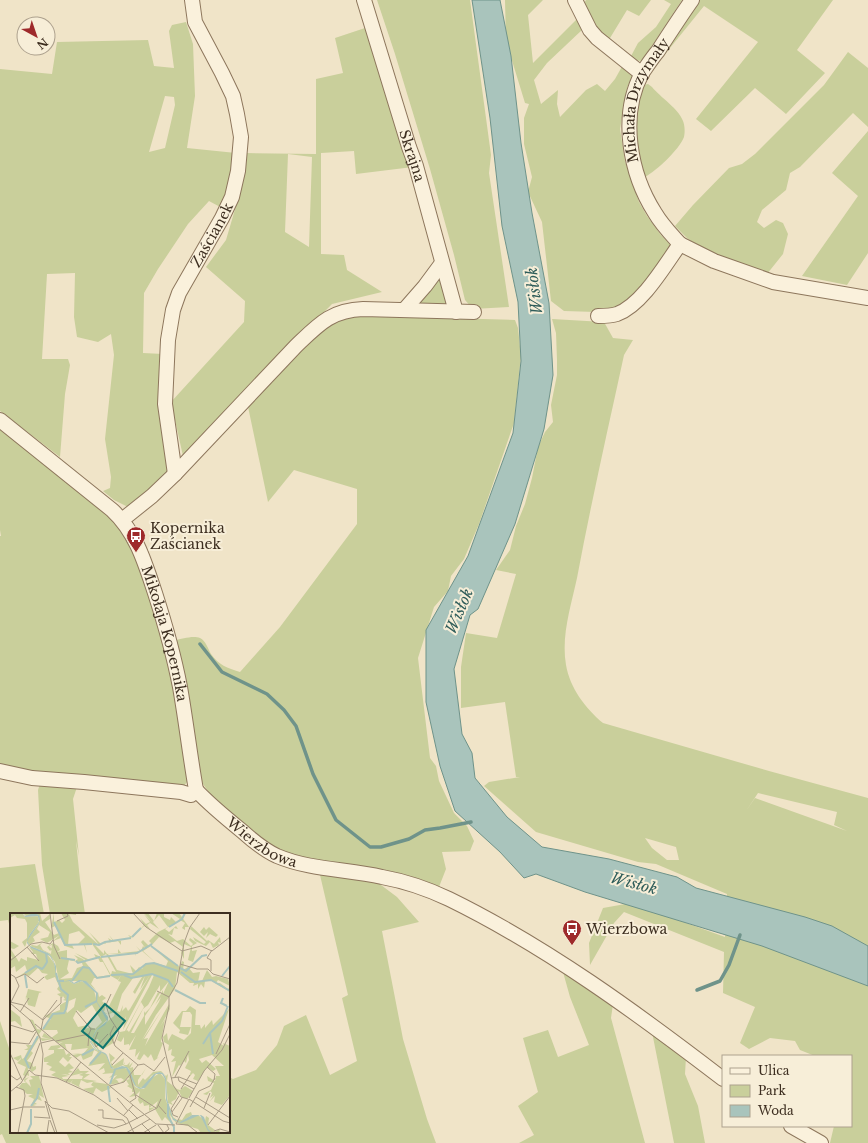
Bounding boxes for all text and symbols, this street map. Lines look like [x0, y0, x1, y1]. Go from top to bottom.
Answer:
north arrow [16, 16, 56, 56]
street label: Michała Drzymały [620, 34, 673, 164]
text: N [33, 35, 51, 53]
street label: Skrajna [395, 128, 429, 184]
street label: Zaścianek [187, 199, 237, 270]
water label: Wisłok [522, 266, 546, 316]
place label: Kopernika Zaścianek [150, 519, 225, 553]
bus stop icon: Kopernika Zaścianek [125, 525, 147, 553]
street label: Mikołaja Kopernika [137, 563, 191, 703]
water label: Wisłok [441, 586, 477, 636]
street label: Wierzbowa [222, 812, 299, 871]
water label: Wisłok [609, 868, 659, 898]
inset map [10, 913, 230, 1133]
bus stop icon: Wierzbowa [561, 918, 583, 946]
place label: Wierzbowa [585, 920, 667, 938]
legend [722, 1055, 852, 1127]
text: Ulica [758, 1063, 790, 1078]
text: Park [758, 1083, 786, 1098]
text: Woda [757, 1103, 794, 1118]

